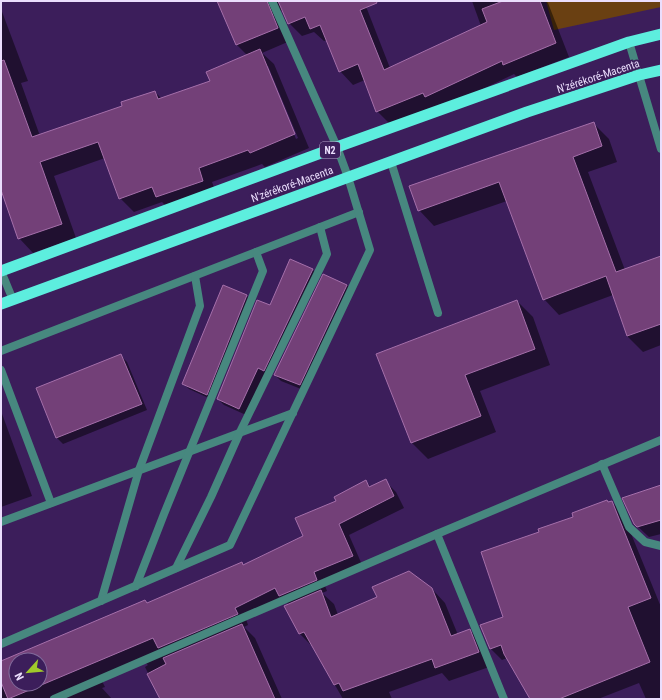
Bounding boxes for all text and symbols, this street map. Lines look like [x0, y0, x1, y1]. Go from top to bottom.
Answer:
street label: N'zérékoré-Macenta [555, 57, 641, 96]
road number: N2 [320, 142, 340, 158]
street label: N'zérékoré-Macenta [249, 164, 335, 205]
north arrow [8, 652, 48, 692]
text: N [12, 670, 27, 682]

